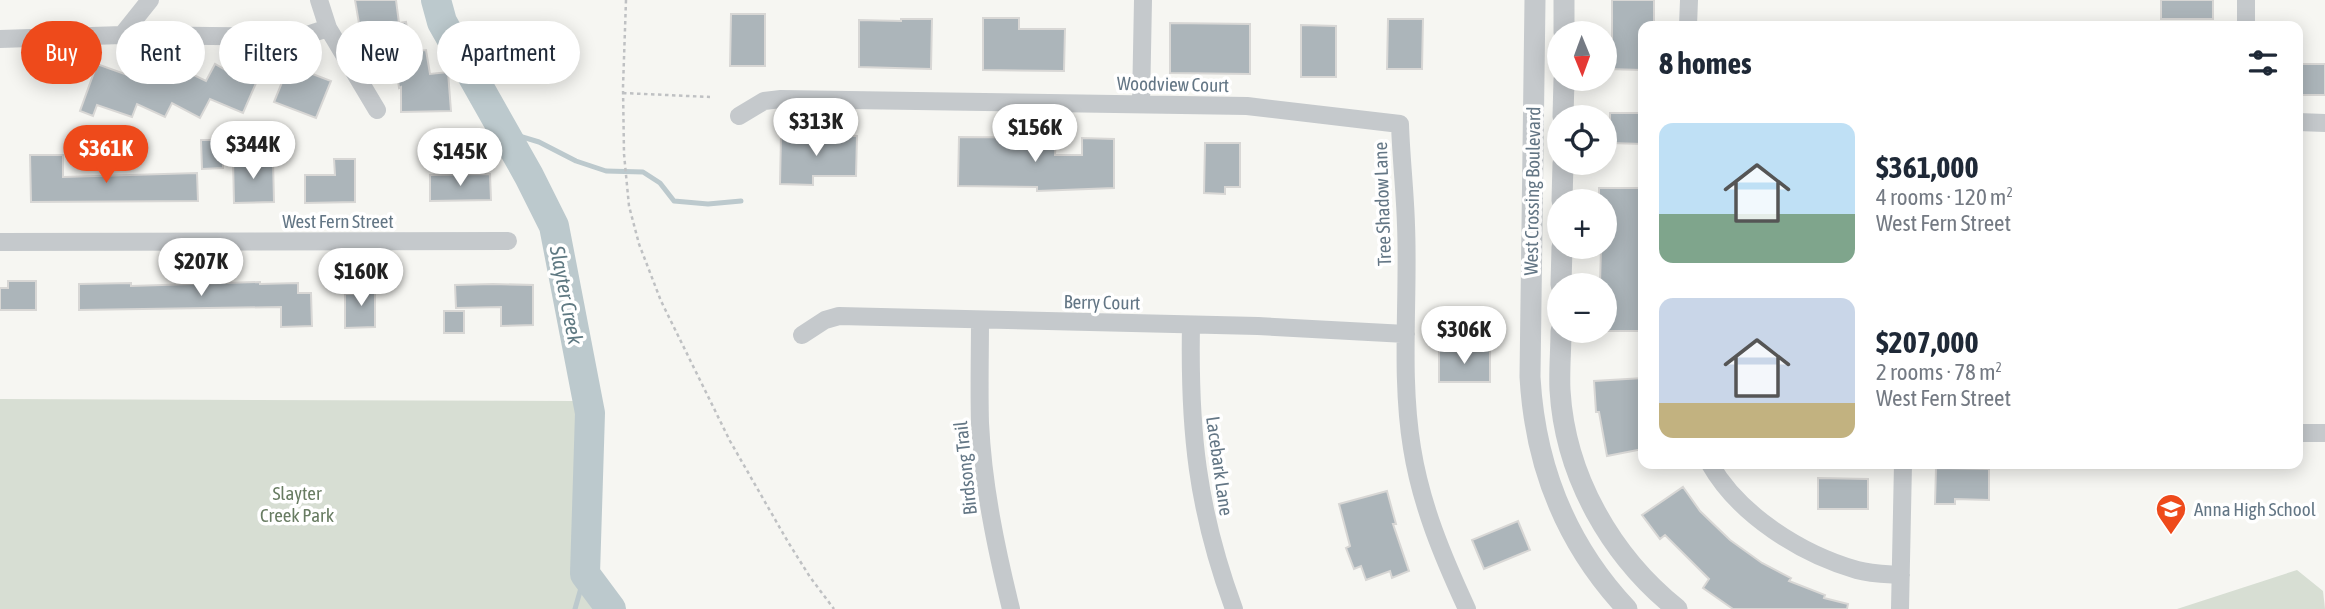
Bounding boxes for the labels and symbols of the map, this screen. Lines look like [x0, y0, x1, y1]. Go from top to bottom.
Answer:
north arrow [1547, 21, 1617, 91]
street label: Woodview Court [1117, 72, 1229, 96]
pin: $313K [767, 99, 865, 158]
pin: $156K [986, 104, 1084, 164]
street label: West Crossing Boulevard [1520, 106, 1544, 276]
pin: $344K [204, 122, 302, 181]
pin: $361K [57, 125, 155, 185]
pin: $145K [411, 128, 509, 188]
street label: Tree Shadow Lane [1369, 141, 1395, 267]
street label: West Fern Street [282, 210, 394, 232]
pin: $207K [152, 238, 250, 298]
water label: Slayter Creek [546, 243, 588, 347]
pin: $160K [312, 248, 410, 308]
street label: Berry Court [1063, 290, 1141, 314]
pin: $306K [1415, 306, 1513, 366]
street label: Lacebark Lane [1202, 415, 1238, 517]
street label: Birdsong Trail [949, 420, 981, 516]
park label: Slayter Creek Park [260, 482, 335, 526]
school or university icon: Anna High School [2154, 492, 2188, 536]
place label: Anna High School [2194, 498, 2316, 520]

